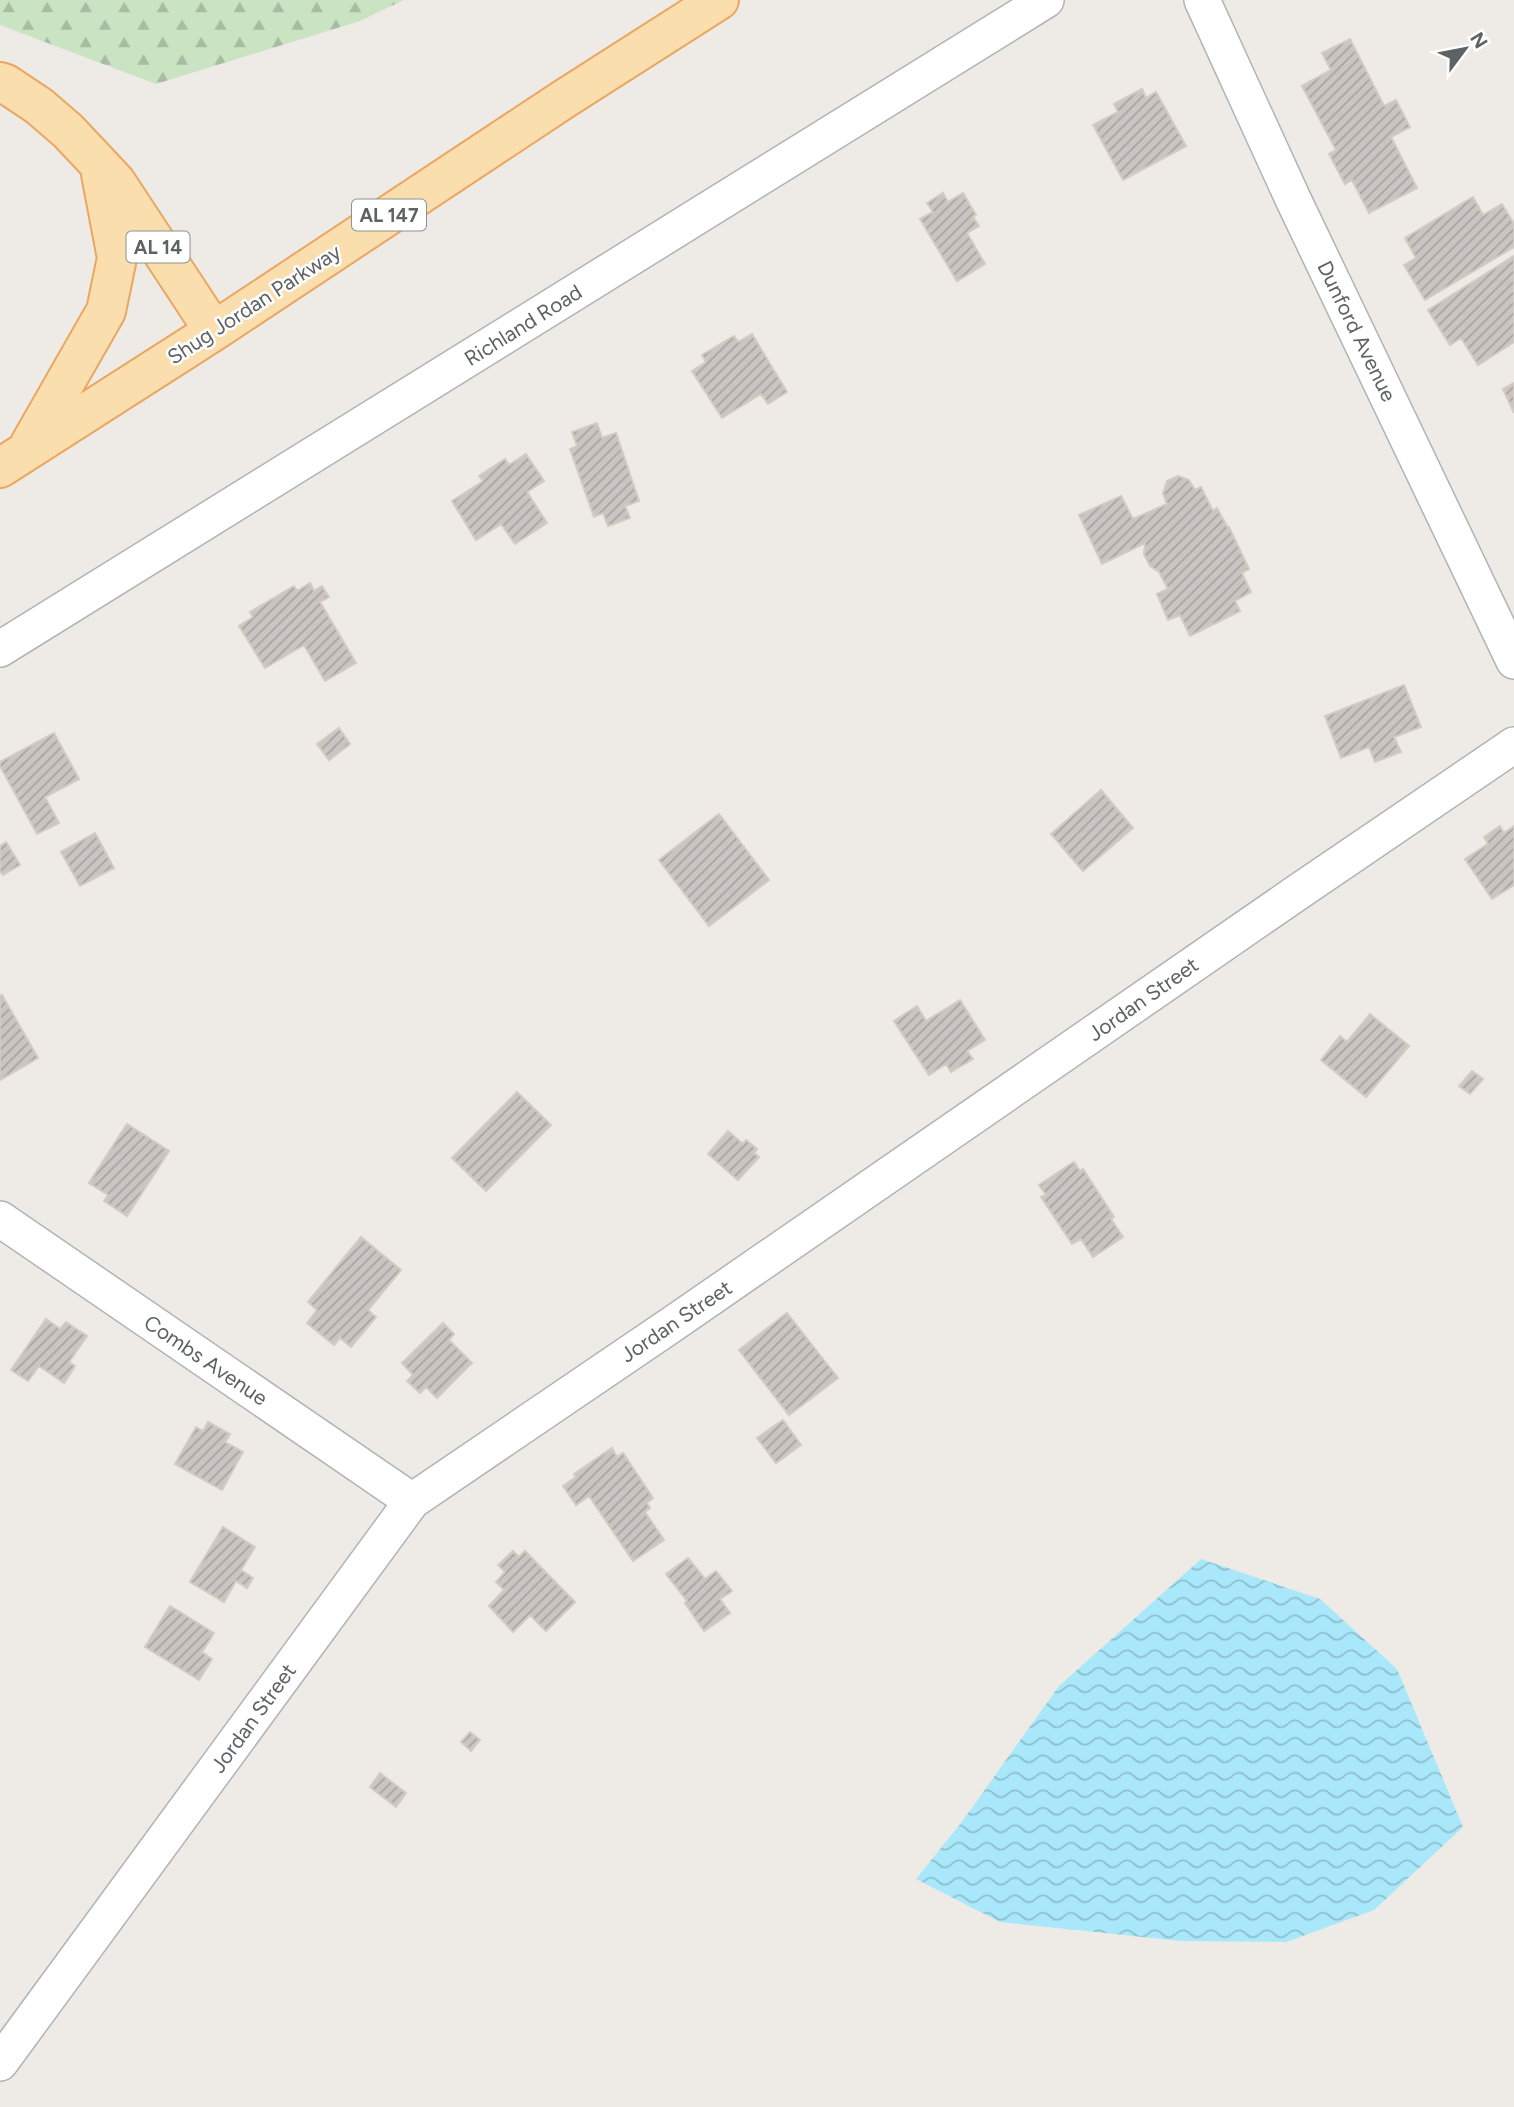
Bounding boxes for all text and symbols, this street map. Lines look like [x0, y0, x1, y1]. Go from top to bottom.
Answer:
north arrow [1430, 14, 1500, 84]
text: N [1465, 28, 1493, 53]
road number: AL 147 [352, 200, 426, 230]
road number: AL 14 [127, 232, 190, 262]
street label: Shug Jordan Parkway [163, 239, 345, 369]
street label: Dunford Avenue [1312, 257, 1402, 405]
street label: Richland Road [460, 279, 586, 371]
street label: Jordan Street [1083, 952, 1203, 1046]
street label: Jordan Street [616, 1275, 736, 1367]
street label: Combs Avenue [140, 1310, 272, 1410]
street label: Jordan Street [205, 1659, 301, 1777]

